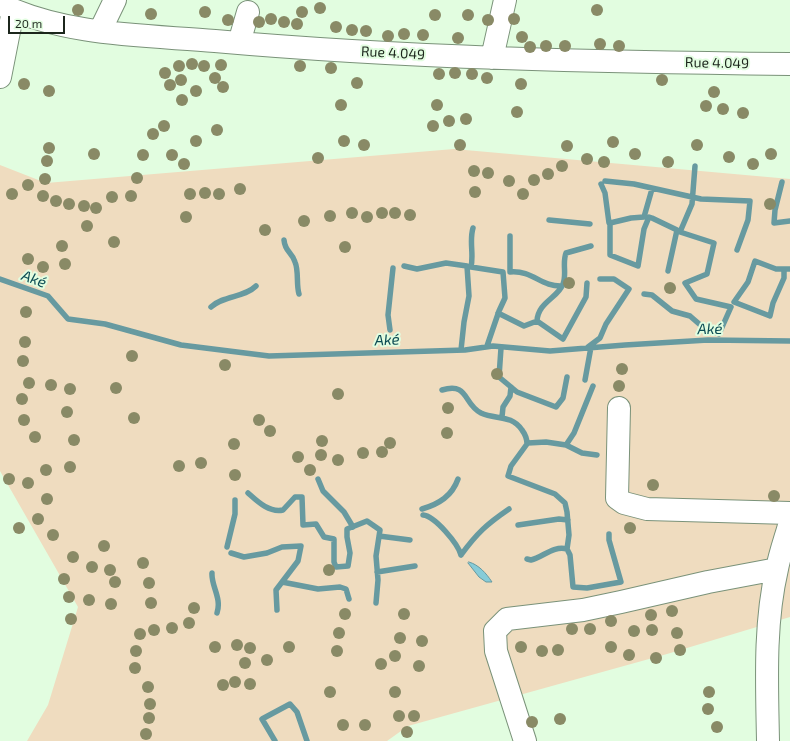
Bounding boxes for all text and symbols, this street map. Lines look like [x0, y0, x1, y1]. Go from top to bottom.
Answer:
scale bar [10, 8, 67, 34]
text: 20 m [15, 16, 42, 30]
street label: Rue 4.049 [361, 43, 425, 63]
street label: Rue 4.049 [685, 54, 749, 72]
water label: Aké [19, 266, 49, 292]
water label: Aké [697, 320, 723, 338]
water label: Aké [374, 331, 400, 349]

